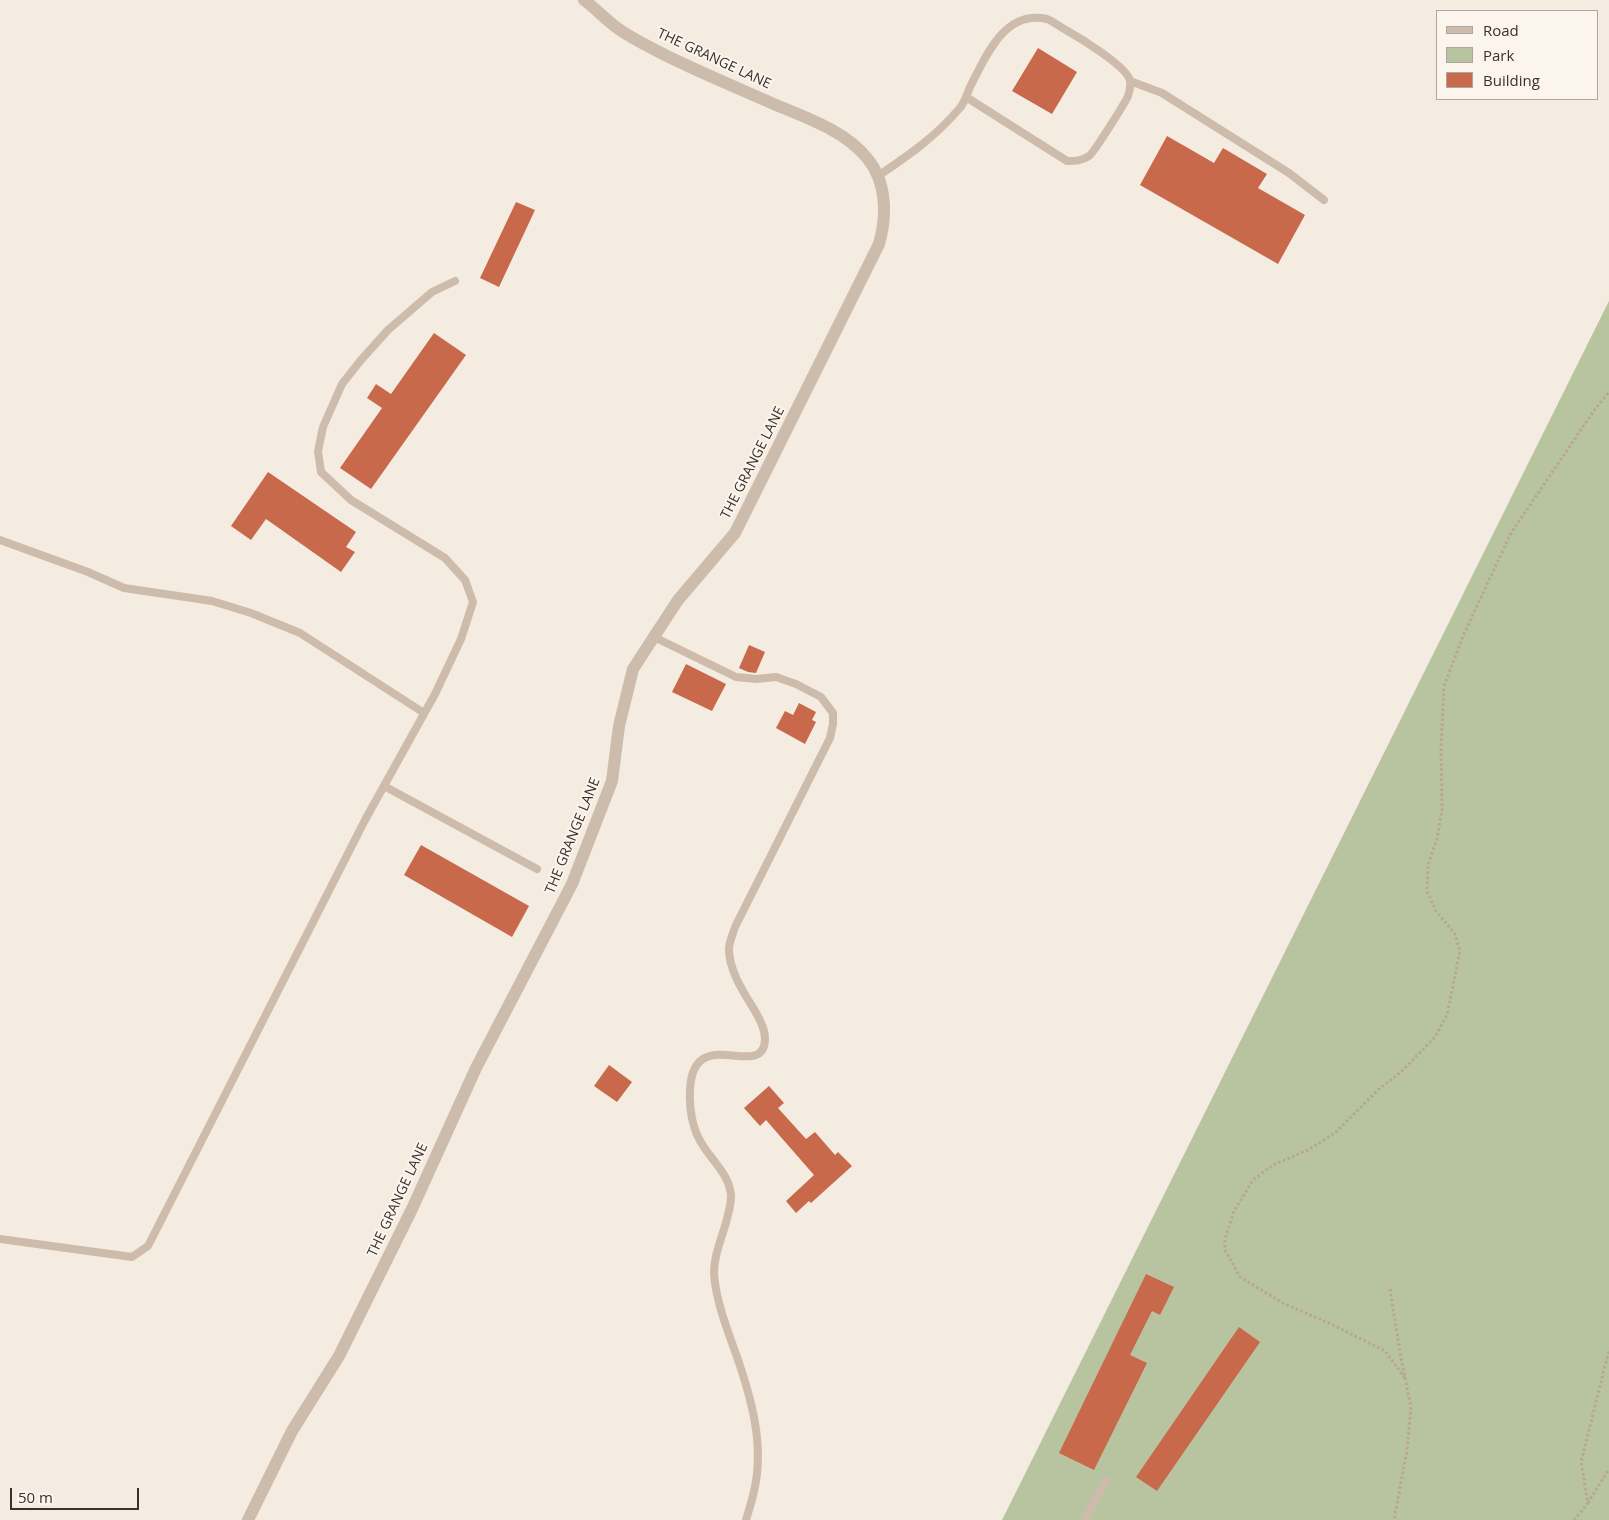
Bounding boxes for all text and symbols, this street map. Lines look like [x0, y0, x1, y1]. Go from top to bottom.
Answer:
legend [1436, 10, 1599, 100]
text: Road [1483, 20, 1519, 40]
street label: THE GRANGE LANE [654, 25, 774, 93]
text: Park [1483, 45, 1514, 65]
text: Building [1483, 70, 1540, 90]
street label: THE GRANGE LANE [717, 404, 789, 522]
street label: THE GRANGE LANE [542, 775, 604, 897]
street label: THE GRANGE LANE [364, 1140, 432, 1260]
scale bar [12, 1478, 141, 1510]
text: 50 m [18, 1487, 53, 1507]

